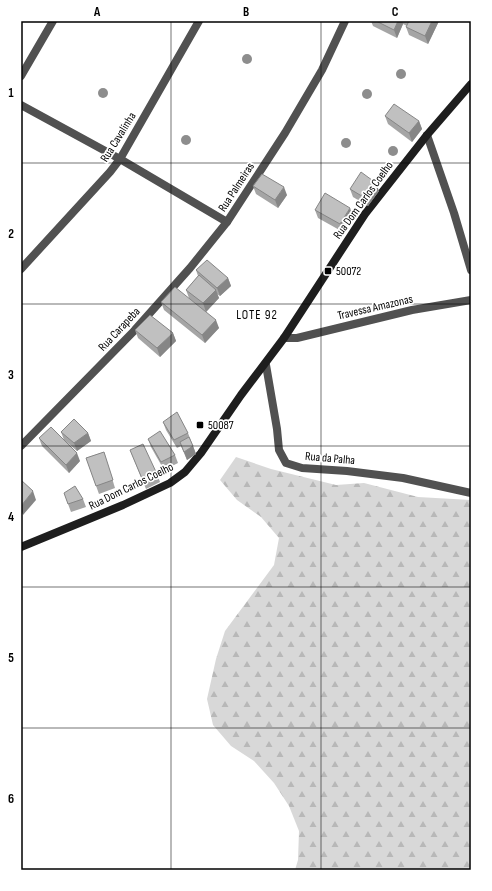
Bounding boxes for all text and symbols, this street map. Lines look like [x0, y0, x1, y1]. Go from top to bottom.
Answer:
text: A [93, 4, 101, 20]
text: B [243, 4, 249, 20]
text: C [392, 4, 399, 20]
text: 1 [8, 85, 14, 101]
street label: Rua Cavalinha [97, 109, 140, 165]
street label: Rua Dom Carlos Coelho [330, 158, 397, 242]
street label: Rua Palmeiras [215, 160, 258, 215]
text: 2 [8, 226, 14, 242]
place label: 50072 [336, 264, 361, 279]
marker: 50072 [323, 266, 333, 276]
street label: Travessa Amazonas [336, 292, 414, 323]
street label: Rua Carapeba [95, 304, 144, 354]
district label: LOTE 92 [236, 307, 278, 323]
text: 3 [8, 367, 14, 383]
place label: 50087 [208, 418, 234, 433]
marker: 50087 [195, 420, 205, 430]
street label: Rua da Palha [304, 449, 356, 468]
street label: Rua Dom Carlos Coelho [86, 459, 176, 513]
text: 4 [8, 509, 14, 525]
text: 5 [8, 650, 14, 666]
text: 6 [8, 791, 14, 807]

